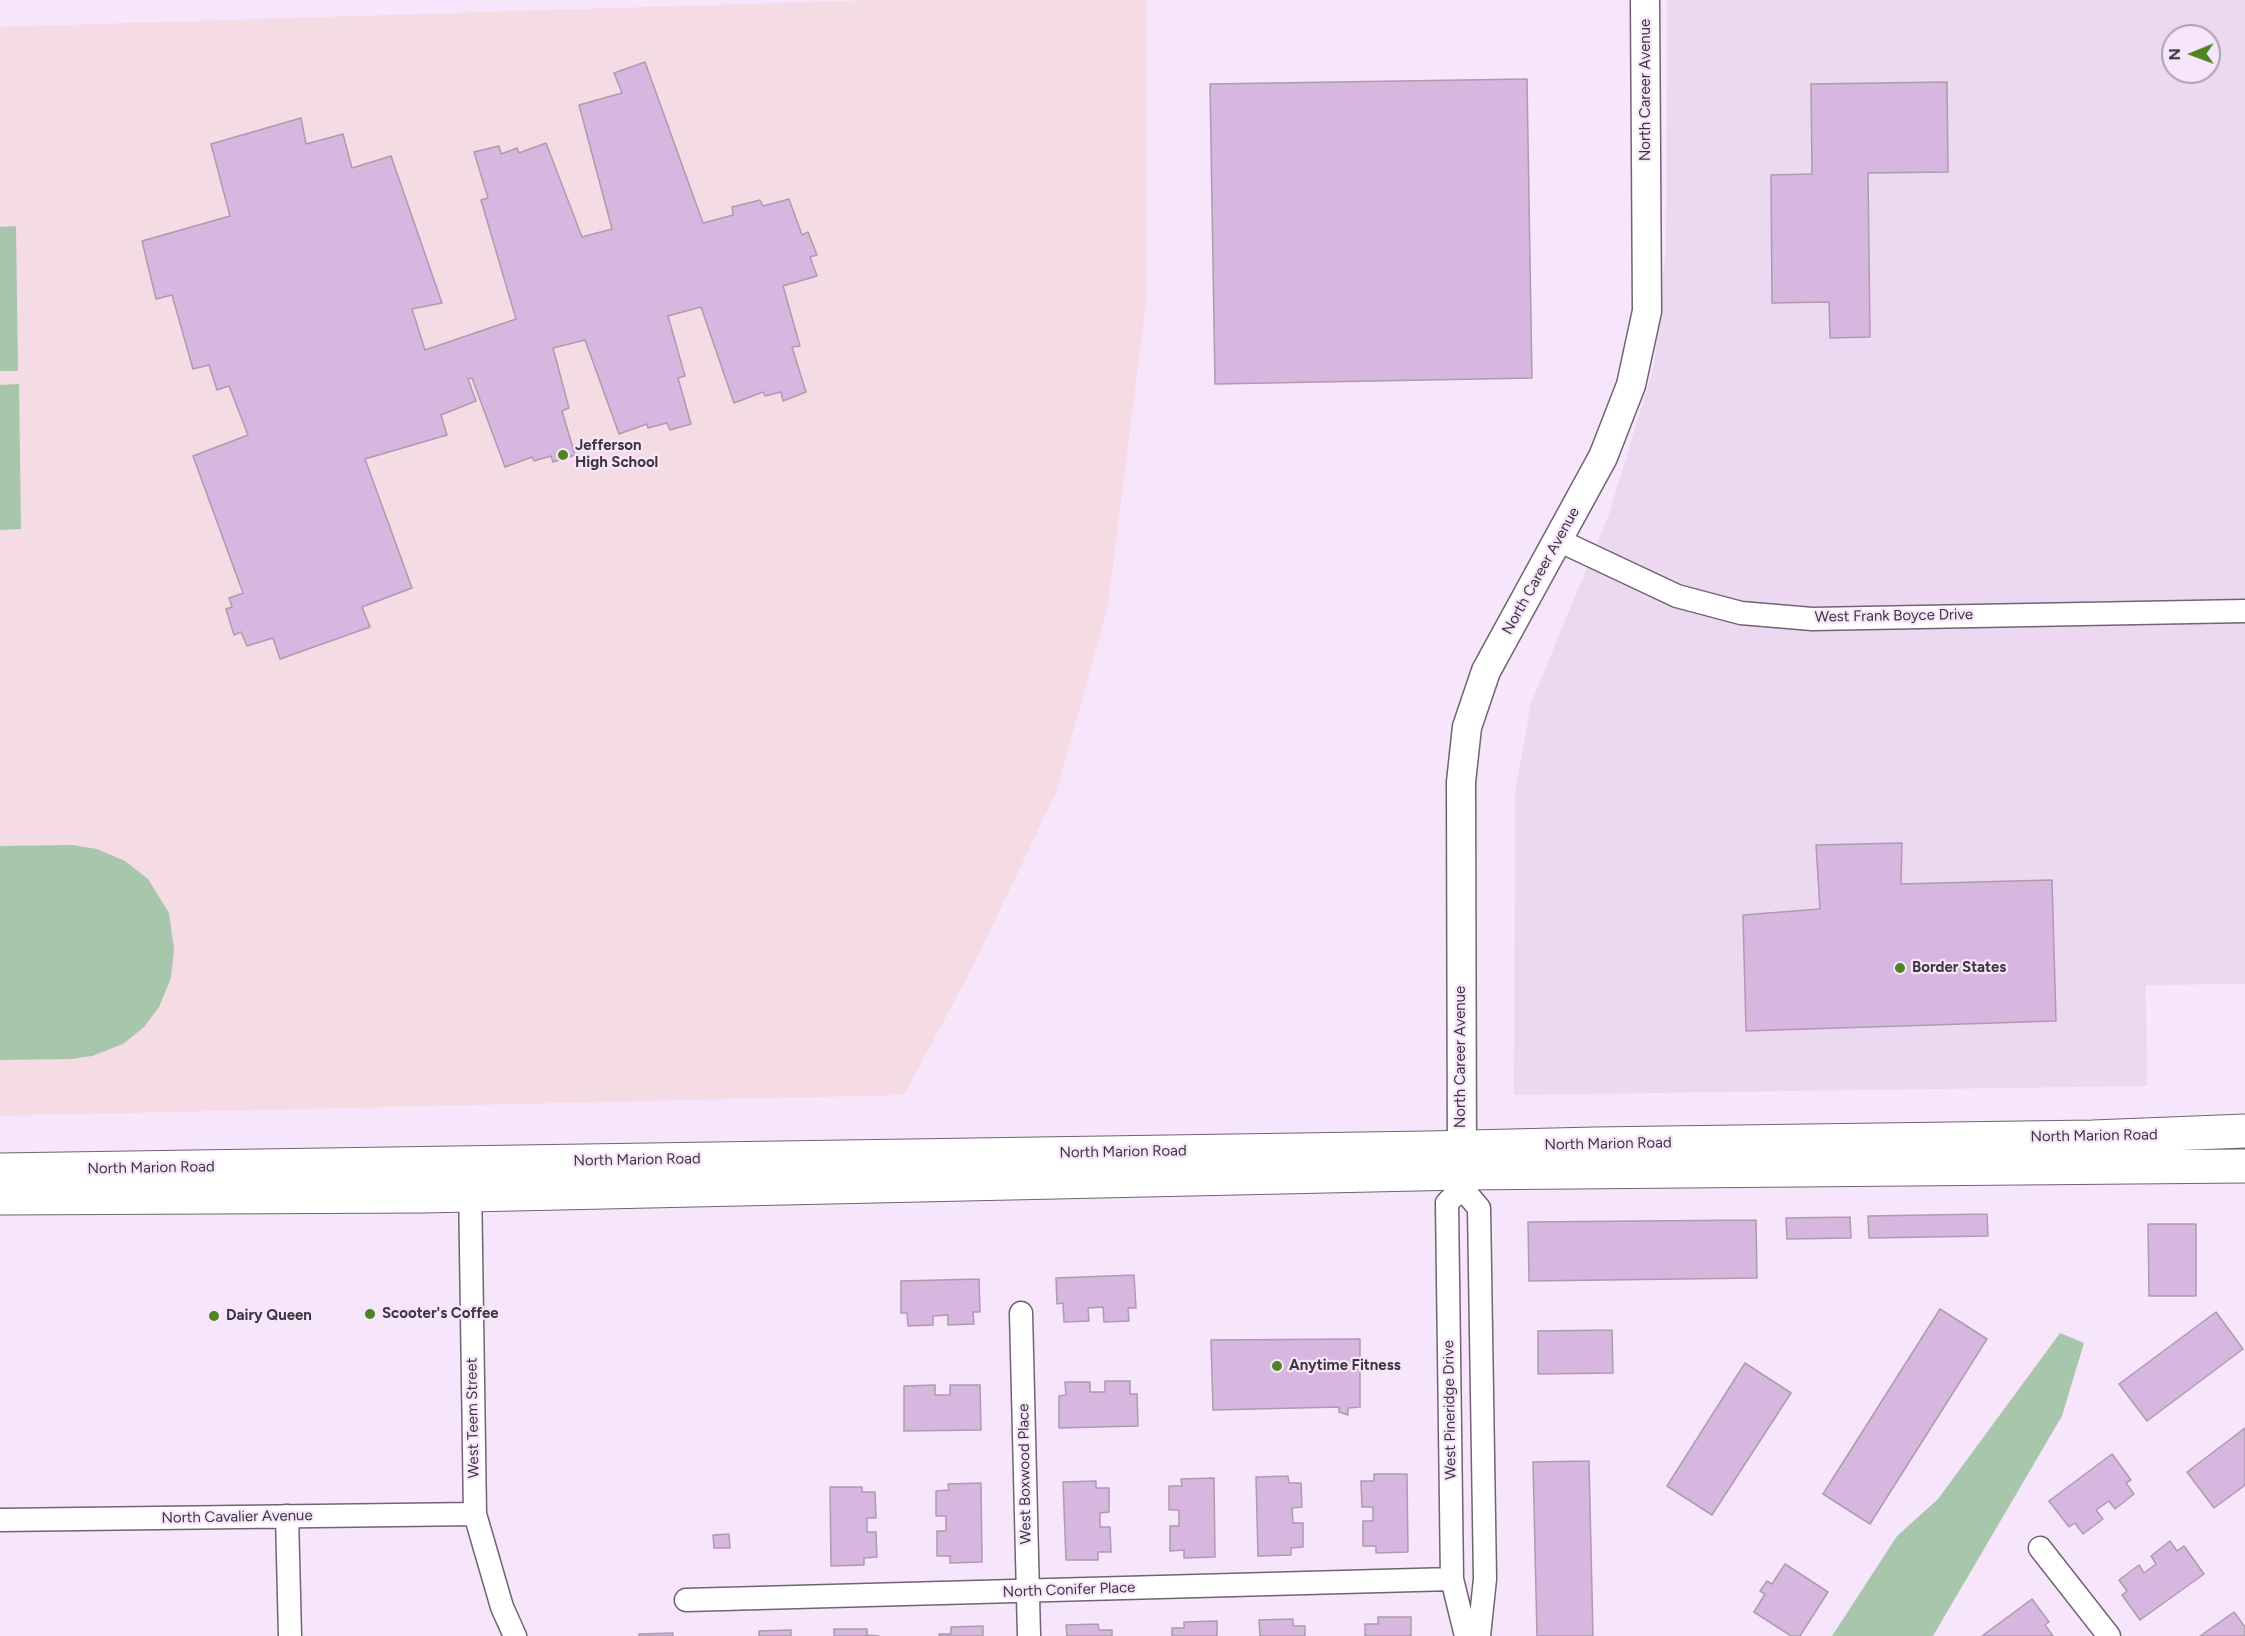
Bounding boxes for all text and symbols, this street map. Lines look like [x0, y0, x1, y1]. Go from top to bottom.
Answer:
street label: North Career Avenue [1637, 19, 1655, 161]
north arrow [2161, 24, 2221, 84]
text: N [2165, 48, 2184, 61]
place label: Jefferson High School [575, 437, 658, 472]
marker: Jefferson High School [556, 448, 570, 462]
street label: North Career Avenue [1499, 504, 1583, 638]
street label: West Frank Boyce Drive [1815, 606, 1973, 626]
place label: Border States [1912, 959, 2006, 977]
marker: Border States [1893, 961, 1907, 975]
street label: North Career Avenue [1452, 986, 1470, 1128]
street label: North Marion Road [2030, 1126, 2158, 1146]
street label: North Marion Road [1544, 1134, 1672, 1154]
street label: North Marion Road [1059, 1142, 1187, 1162]
street label: North Marion Road [573, 1150, 701, 1170]
street label: North Marion Road [87, 1158, 215, 1178]
place label: Scooter's Coffee [382, 1305, 499, 1323]
place label: Dairy Queen [226, 1307, 312, 1325]
marker: Scooter's Coffee [363, 1307, 377, 1321]
marker: Dairy Queen [207, 1309, 221, 1323]
street label: West Pineridge Drive [1440, 1340, 1460, 1480]
place label: Anytime Fitness [1289, 1357, 1401, 1375]
street label: West Teem Street [463, 1358, 483, 1478]
marker: Anytime Fitness [1270, 1359, 1284, 1373]
street label: West Boxwood Place [1015, 1404, 1035, 1544]
street label: North Cavalier Avenue [161, 1507, 313, 1527]
street label: North Conifer Place [1002, 1579, 1136, 1601]

